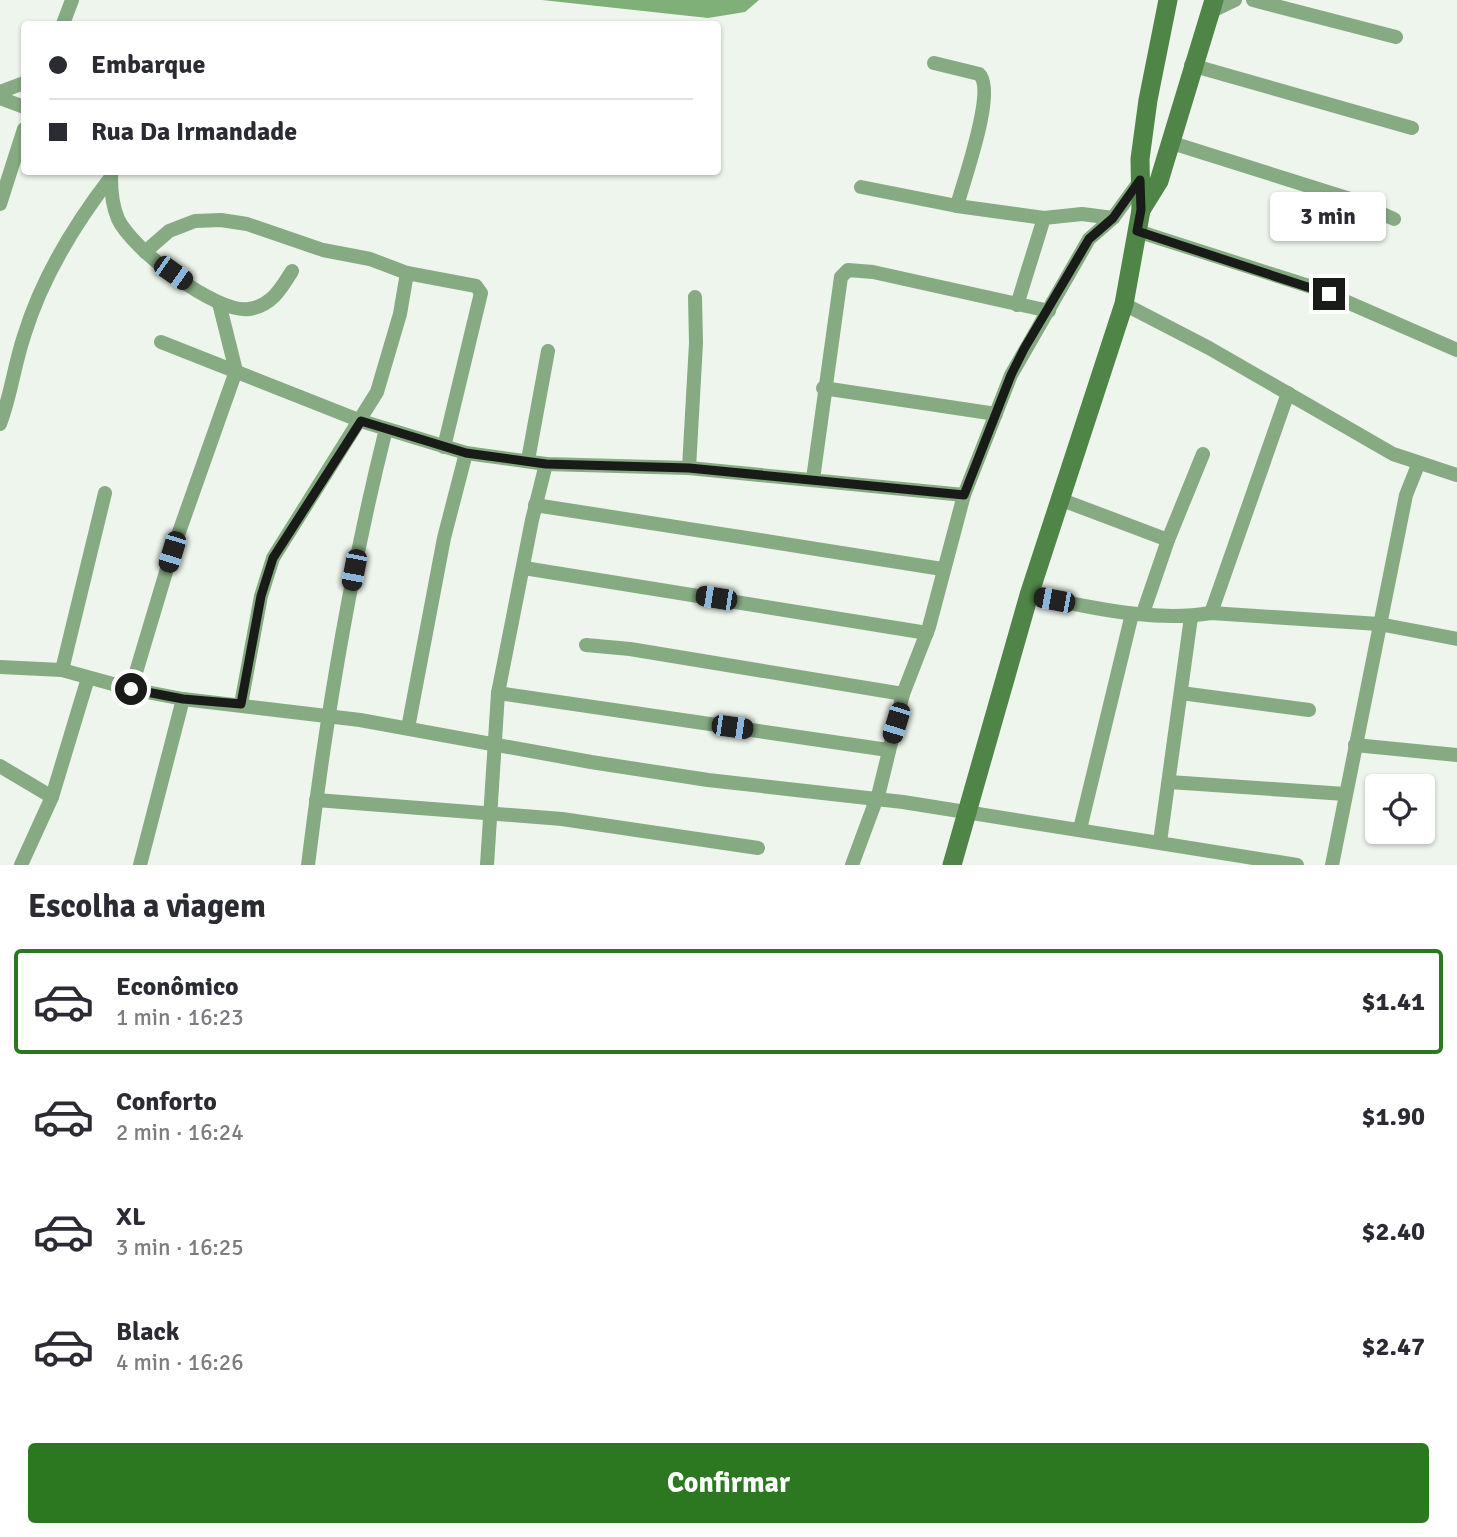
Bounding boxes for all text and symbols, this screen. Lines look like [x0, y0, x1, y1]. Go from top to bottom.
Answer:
text: Embarque [91, 49, 205, 81]
text: Rua Da Irmandade [91, 116, 297, 148]
callout: 3 min [1271, 192, 1387, 242]
text: 3 min [1300, 202, 1356, 231]
car [150, 252, 197, 294]
route end [1313, 278, 1345, 310]
car [156, 529, 189, 575]
car [340, 547, 369, 593]
car [694, 584, 739, 612]
car [1032, 586, 1077, 614]
route start [115, 673, 147, 705]
car [880, 700, 913, 746]
car [710, 714, 755, 740]
map controls [1365, 774, 1435, 844]
button: locate [1365, 774, 1435, 844]
text: Escolha a viagem [28, 887, 266, 926]
icon: car [32, 970, 95, 1033]
text: Econômico [116, 971, 239, 1003]
text: $1.41 [1361, 986, 1425, 1018]
text: 1 min · 16:23 [116, 1003, 244, 1032]
icon: car [32, 1085, 95, 1148]
text: Conforto [116, 1086, 217, 1118]
text: $1.90 [1361, 1101, 1425, 1133]
text: 2 min · 16:24 [116, 1118, 244, 1147]
icon: car [32, 1200, 95, 1263]
text: XL [116, 1201, 146, 1233]
text: $2.40 [1361, 1216, 1425, 1248]
text: 3 min · 16:25 [116, 1233, 244, 1262]
icon: car [32, 1315, 95, 1378]
text: Black [116, 1316, 179, 1348]
text: $2.47 [1361, 1331, 1425, 1363]
text: 4 min · 16:26 [116, 1348, 244, 1377]
button: Confirmar [28, 1443, 1429, 1523]

